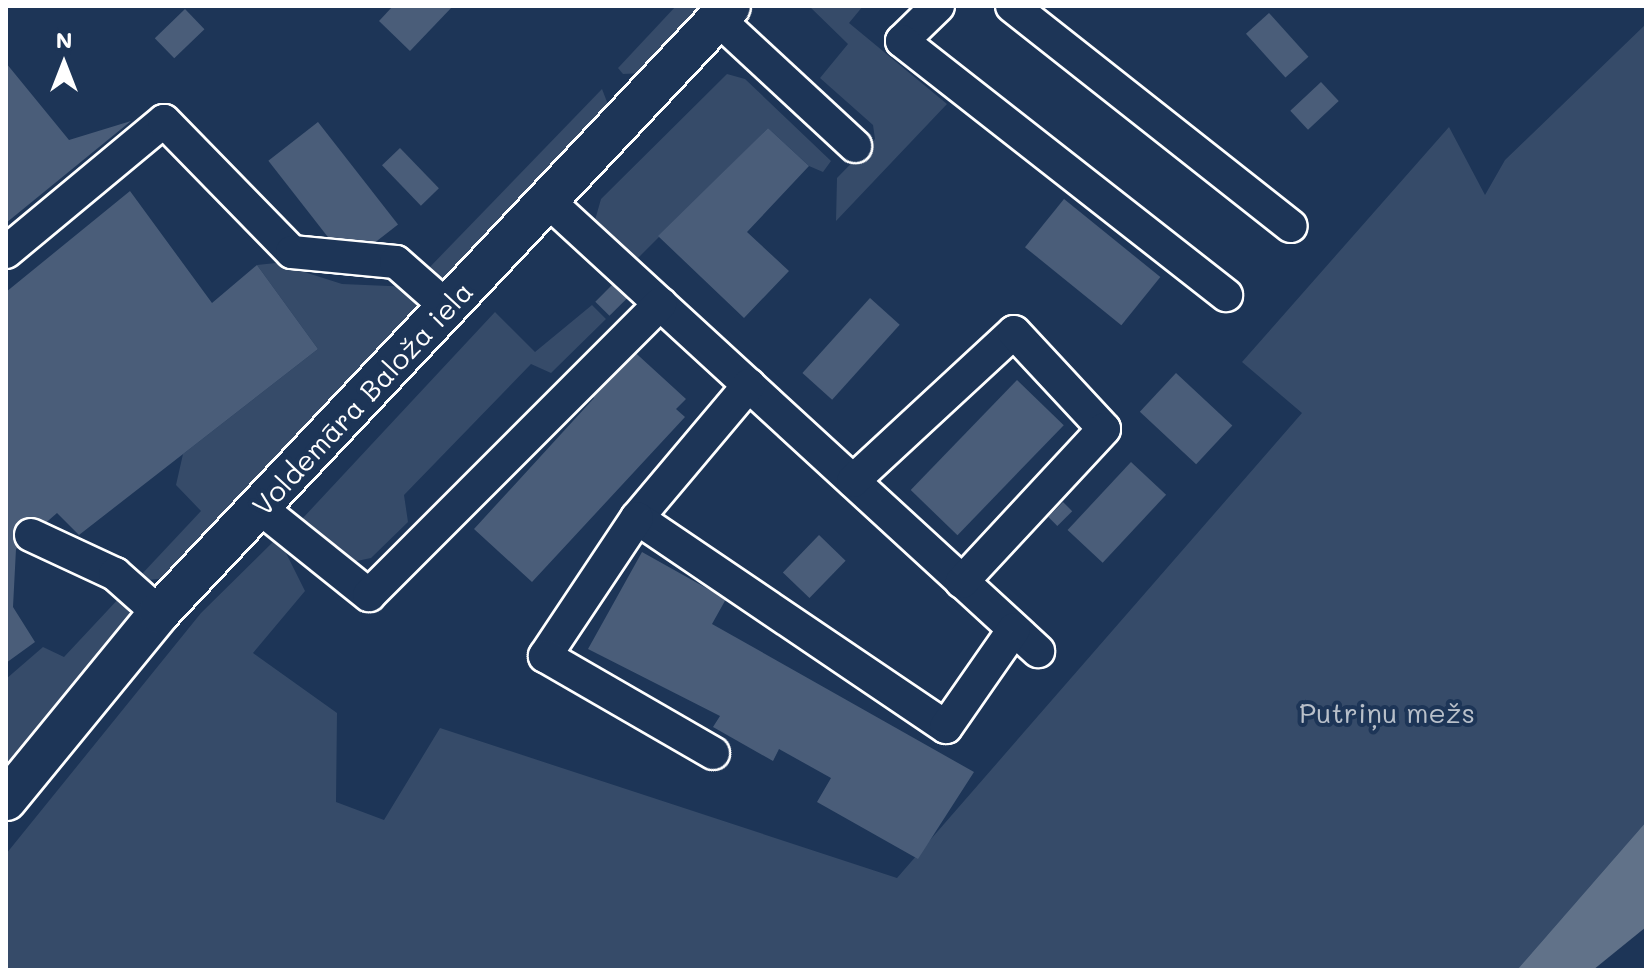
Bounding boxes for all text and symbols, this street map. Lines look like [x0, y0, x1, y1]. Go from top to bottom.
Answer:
north arrow [24, 24, 104, 104]
text: N [56, 25, 72, 54]
street label: Voldemāra Baloža iela [245, 274, 479, 522]
park label: Putriņu mežs [1299, 695, 1475, 729]

